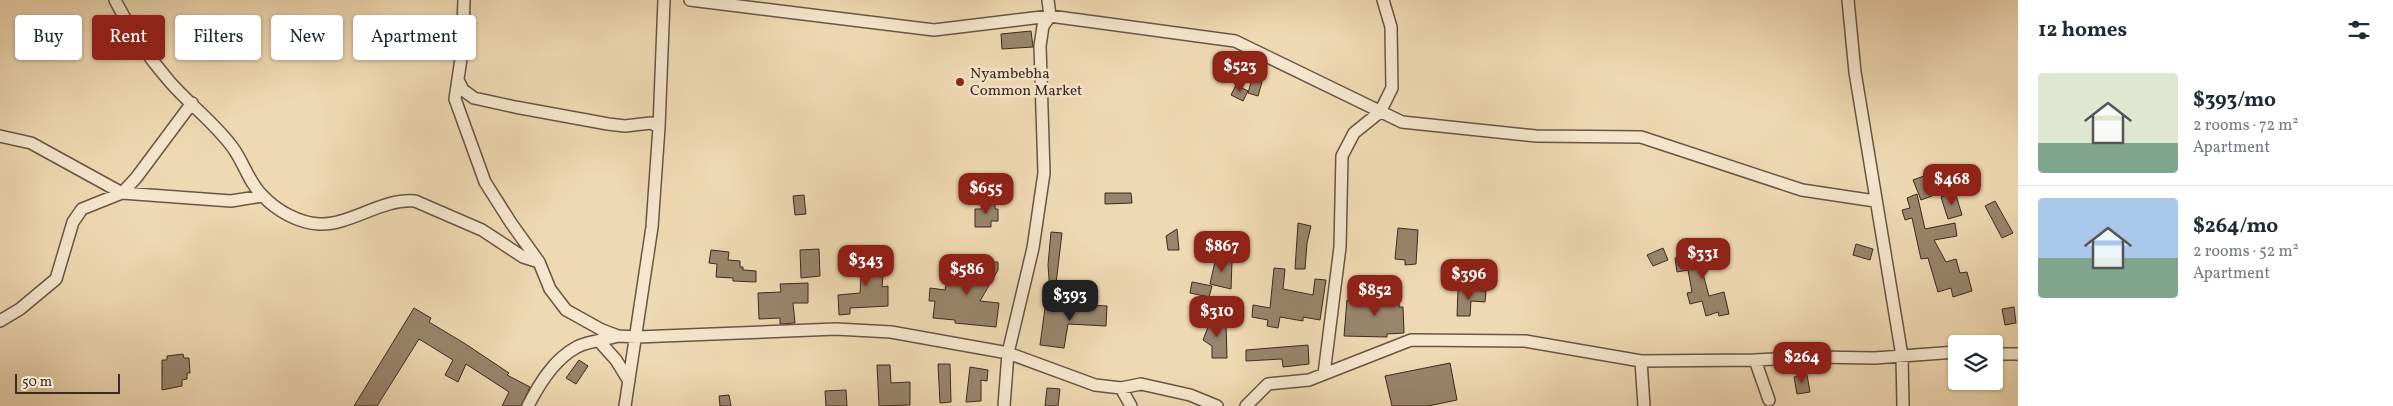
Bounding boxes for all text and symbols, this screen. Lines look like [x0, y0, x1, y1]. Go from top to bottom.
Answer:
chip: Buy [15, 15, 82, 60]
chip: Rent [92, 15, 165, 60]
chip: Filters [175, 15, 261, 60]
chip: New [271, 15, 343, 60]
chip: Apartment [353, 15, 476, 60]
text: 12 homes [2038, 16, 2127, 45]
icon: filters [2345, 16, 2373, 44]
pin: $523 [1210, 51, 1270, 93]
text: $523 [1224, 56, 1256, 78]
place label: Nyambebha Common Market [970, 64, 1082, 102]
marker: Nyambebha Common Market [954, 76, 966, 88]
text: $393/mo [2193, 86, 2276, 115]
icon: home [2078, 93, 2138, 153]
text: 2 rooms · 72 m² [2193, 115, 2298, 137]
text: Apartment [2193, 137, 2270, 159]
pin: $468 [1922, 164, 1982, 206]
text: $468 [1934, 169, 1970, 191]
pin: $655 [956, 172, 1016, 215]
text: $655 [969, 178, 1003, 200]
text: $264/mo [2193, 212, 2278, 241]
icon: home [2078, 218, 2138, 278]
pin: $867 [1192, 230, 1252, 273]
text: $867 [1205, 236, 1239, 258]
pin: $331 [1673, 238, 1733, 280]
text: 2 rooms · 52 m² [2193, 241, 2299, 263]
text: $331 [1687, 243, 1719, 265]
pin: $343 [836, 244, 896, 287]
text: $343 [849, 250, 883, 272]
pin: $586 [937, 254, 997, 296]
pin: $396 [1439, 258, 1499, 301]
text: $586 [950, 259, 984, 281]
text: Apartment [2193, 263, 2270, 285]
text: $396 [1452, 264, 1486, 286]
pin: $852 [1345, 274, 1405, 317]
pin: $393 [1040, 280, 1100, 322]
text: $852 [1358, 280, 1392, 302]
text: $393 [1053, 285, 1087, 307]
pin: $310 [1187, 296, 1247, 338]
text: $310 [1200, 301, 1234, 323]
map controls [1948, 335, 2003, 390]
button: layers [1948, 335, 2003, 390]
pin: $264 [1772, 342, 1832, 384]
text: $264 [1784, 347, 1820, 369]
scale bar [15, 371, 120, 394]
text: 50 m [22, 373, 52, 392]

